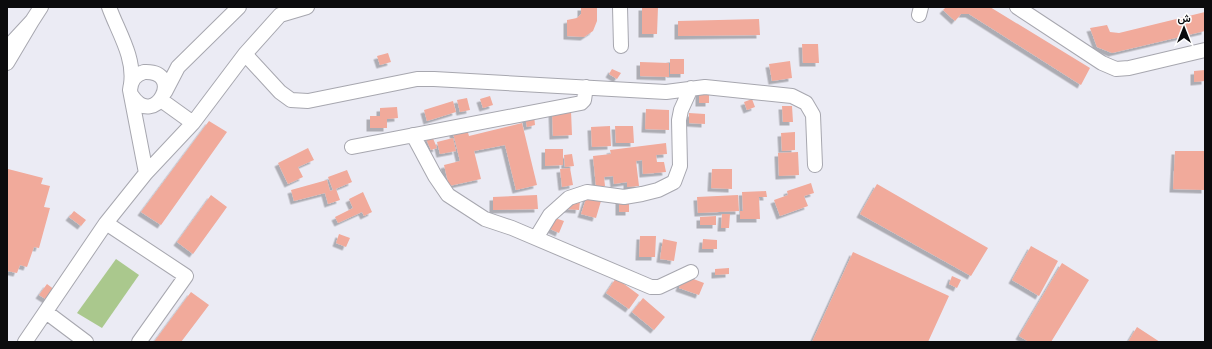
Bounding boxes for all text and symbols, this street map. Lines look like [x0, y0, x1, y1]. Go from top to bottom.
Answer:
north arrow [1164, 8, 1204, 48]
text: ش [1177, 12, 1191, 25]

